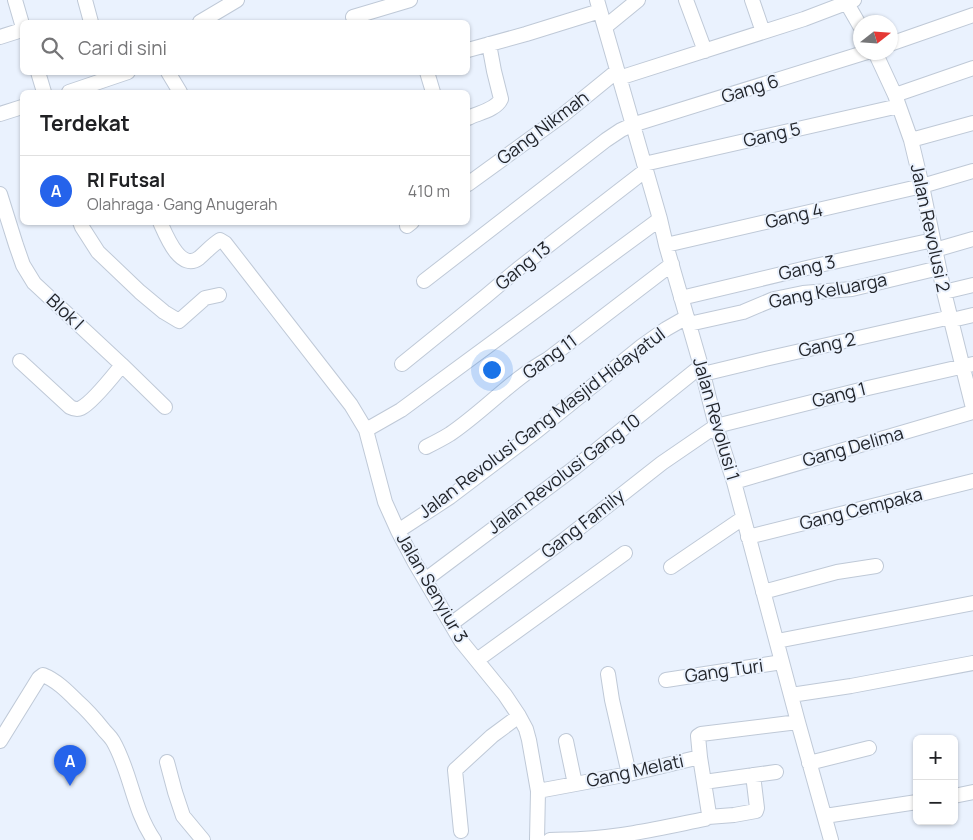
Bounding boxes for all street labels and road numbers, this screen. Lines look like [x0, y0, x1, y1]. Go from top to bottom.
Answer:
street label: Gang 6 [718, 68, 781, 108]
street label: Gang Nikmah [492, 85, 593, 170]
street label: Gang 5 [741, 116, 803, 152]
street label: Jalan Revolusi 2 [906, 162, 956, 294]
street label: Gang 4 [763, 197, 825, 233]
street label: Gang 13 [490, 236, 555, 295]
street label: Gang 3 [776, 249, 838, 285]
street label: Gang Keluarga [767, 267, 889, 313]
street label: Blok I [42, 288, 89, 335]
street label: Jalan Revolusi Gang Masjid Hidayatul [413, 321, 670, 523]
street label: Gang 2 [796, 326, 858, 362]
street label: Gang 11 [517, 328, 581, 384]
street label: Jalan Revolusi 1 [688, 354, 746, 483]
street label: Gang 1 [809, 376, 868, 412]
street label: Jalan Revolusi Gang 10 [482, 408, 645, 539]
street label: Gang Delima [799, 420, 906, 472]
street label: Gang Cempaka [797, 481, 925, 535]
street label: Gang Family [536, 483, 629, 563]
street label: Jalan Senyiur 3 [392, 528, 474, 647]
street label: Gang Turi [683, 653, 765, 687]
street label: Gang Melati [584, 748, 686, 792]

